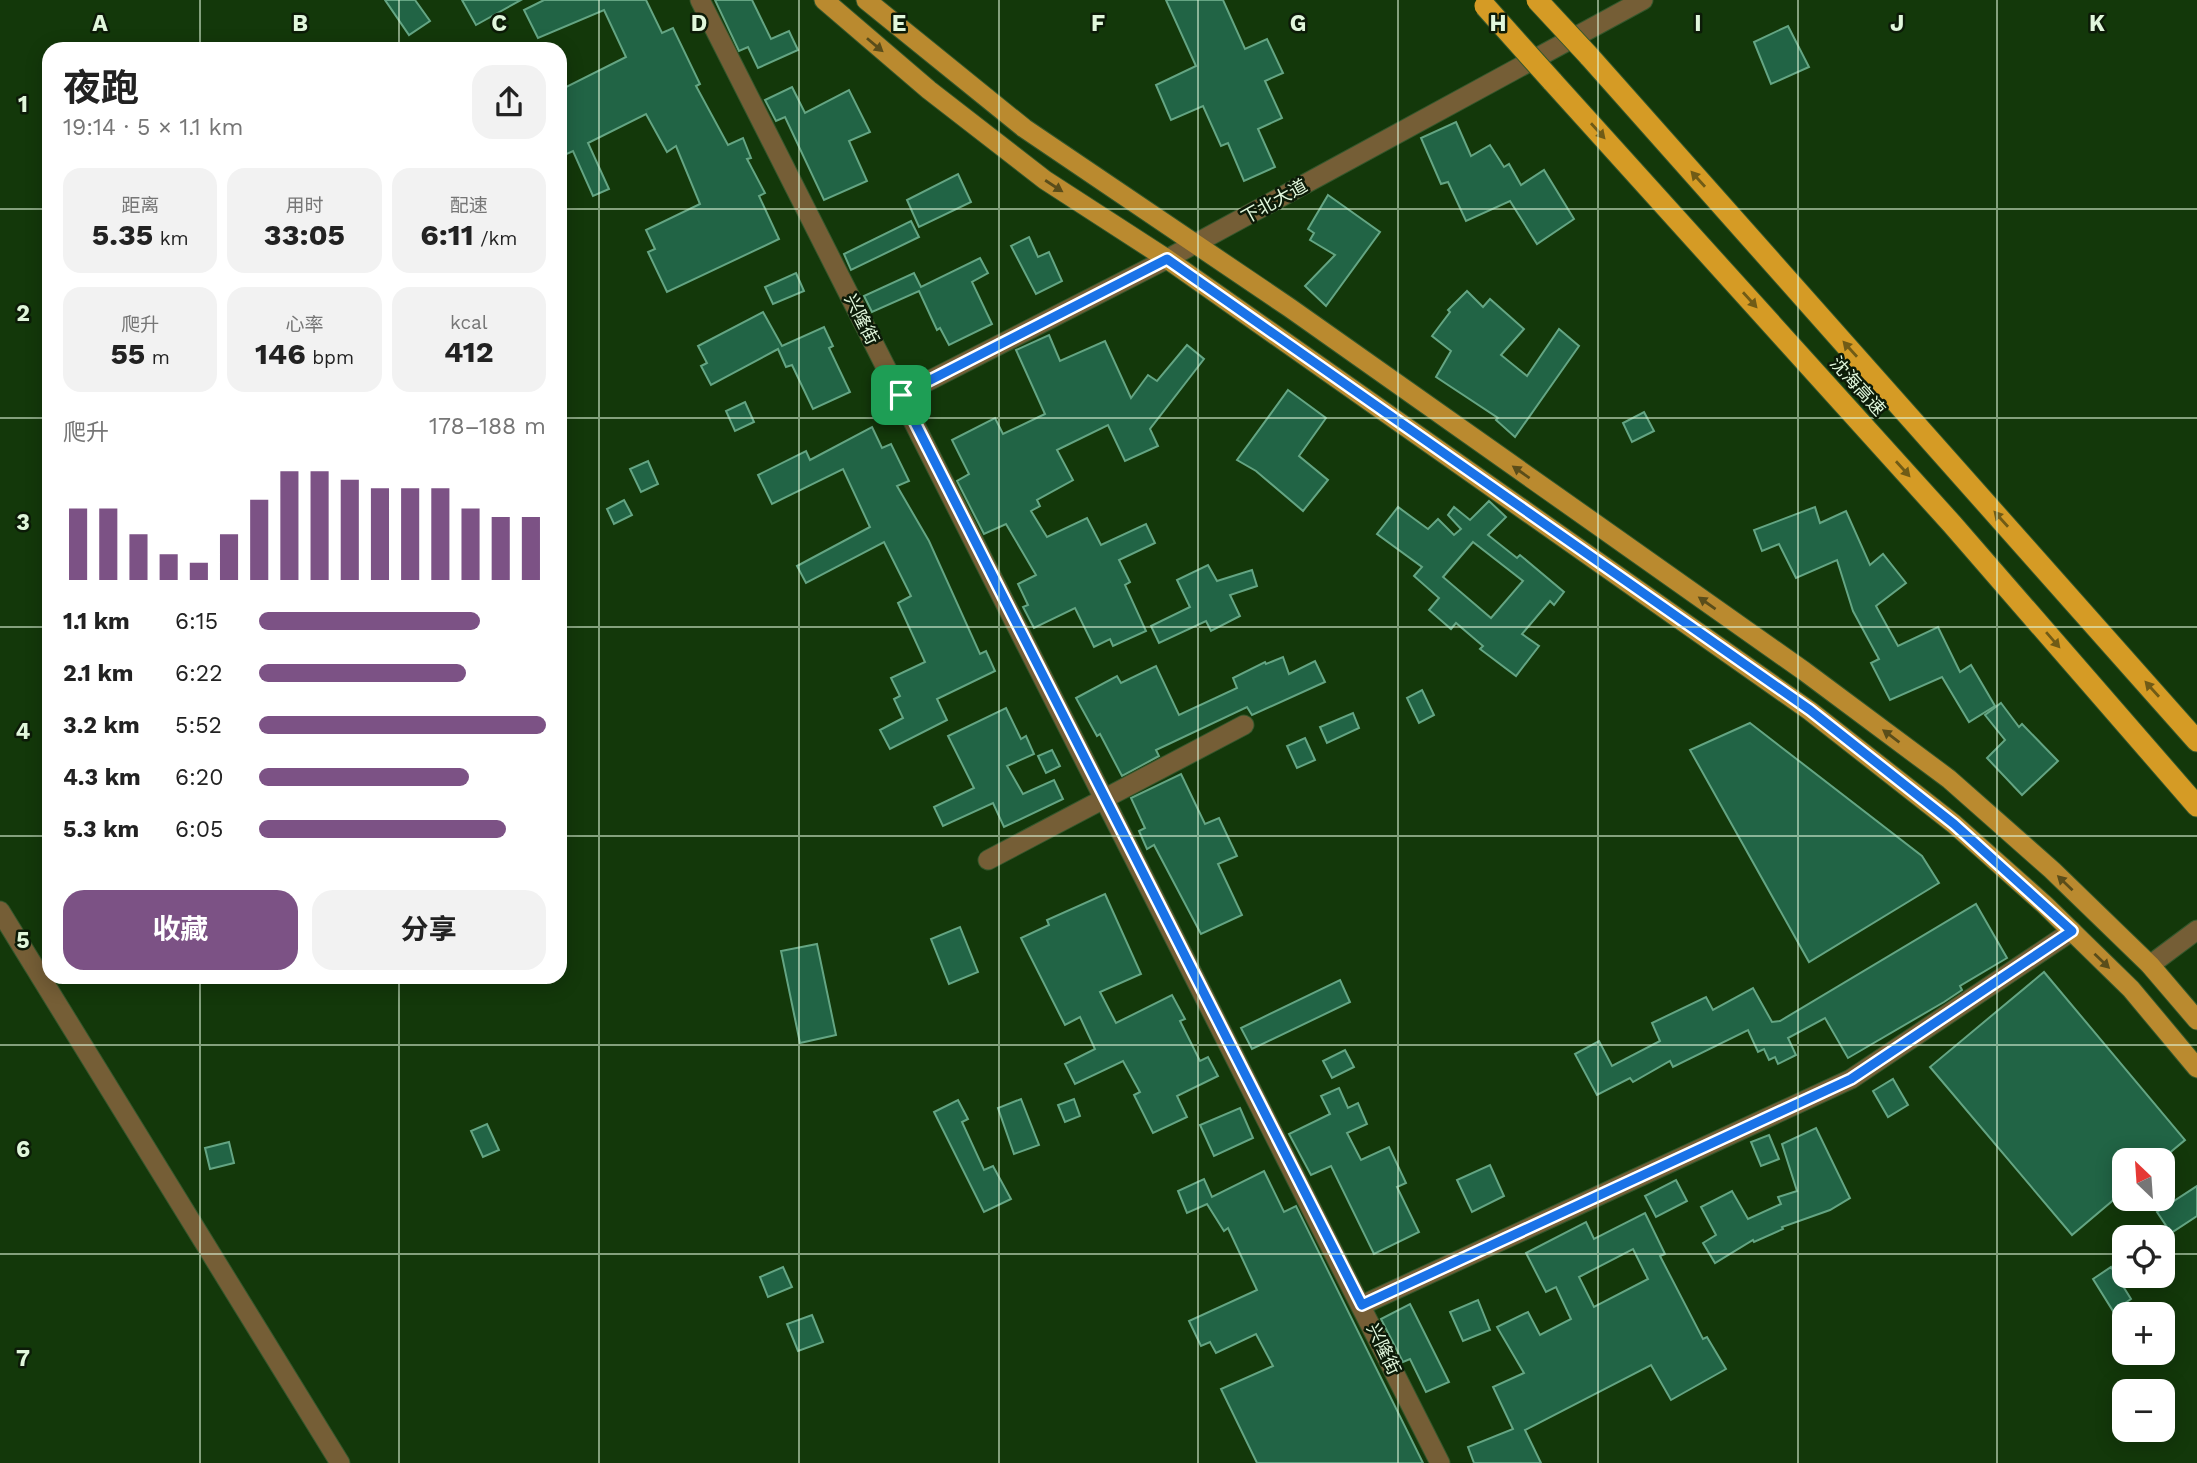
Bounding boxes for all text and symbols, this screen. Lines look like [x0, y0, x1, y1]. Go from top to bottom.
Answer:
text: A [92, 10, 108, 37]
text: B [292, 10, 308, 37]
text: C [491, 10, 507, 37]
text: D [691, 10, 707, 37]
text: E [892, 10, 906, 37]
text: F [1091, 10, 1105, 37]
text: G [1290, 10, 1306, 37]
text: H [1489, 10, 1507, 37]
text: I [1694, 10, 1702, 37]
text: J [1890, 10, 1904, 37]
text: K [2089, 10, 2105, 37]
one-way arrow [867, 37, 884, 52]
button: share [472, 65, 546, 139]
text: 夜跑 [63, 66, 139, 110]
text: 1 [18, 91, 28, 118]
text: 19:14 · 5 × 1.1 km [63, 114, 244, 141]
one-way arrow [1590, 123, 1605, 140]
one-way arrow [1691, 171, 1707, 188]
street label: 下北大道 [1237, 174, 1311, 228]
one-way arrow [1044, 179, 1064, 192]
text: 距离 [121, 194, 159, 217]
text: 用时 [285, 194, 324, 217]
text: 配速 [450, 194, 488, 217]
text: 5.35 [92, 217, 153, 252]
text: 33:05 [264, 217, 345, 252]
text: 6:11 [420, 217, 474, 252]
text: km [153, 227, 189, 250]
text: /km [474, 227, 517, 250]
street label: 兴隆街 [840, 290, 884, 348]
one-way arrow [1742, 292, 1758, 309]
text: 2 [16, 300, 30, 327]
text: kcal [450, 311, 488, 334]
text: 爬升 [121, 313, 159, 336]
text: 心率 [285, 313, 324, 336]
text: 412 [444, 334, 494, 369]
text: 55 [110, 336, 145, 371]
text: 146 [255, 336, 306, 371]
one-way arrow [1842, 341, 1858, 358]
text: m [145, 346, 170, 369]
text: bpm [306, 346, 354, 369]
street label: 沈海高速 [1826, 352, 1890, 420]
pin [871, 365, 931, 425]
icon: arrive [882, 376, 920, 414]
text: 178–188 m [429, 413, 546, 440]
text: 爬升 [63, 419, 109, 446]
one-way arrow [1894, 461, 1910, 478]
one-way arrow [1512, 465, 1530, 479]
text: 3 [16, 509, 30, 536]
one-way arrow [1993, 511, 2009, 528]
one-way arrow [1698, 596, 1716, 610]
text: 1.1 km [63, 608, 130, 635]
text: 6:15 [175, 608, 218, 635]
one-way arrow [2045, 632, 2060, 649]
text: 2.1 km [63, 660, 134, 687]
text: 6:22 [175, 660, 223, 687]
one-way arrow [2145, 681, 2160, 698]
text: 3.2 km [63, 712, 140, 739]
text: 5:52 [175, 712, 222, 739]
text: 4 [16, 718, 31, 745]
one-way arrow [1883, 729, 1901, 744]
text: 4.3 km [63, 764, 141, 791]
text: 6:20 [175, 764, 224, 791]
text: 5.3 km [63, 816, 139, 843]
text: 6:05 [175, 816, 223, 843]
one-way arrow [2057, 875, 2074, 891]
button: 收藏 [63, 890, 298, 970]
button: 分享 [312, 890, 546, 970]
text: 5 [16, 927, 30, 954]
one-way arrow [2094, 953, 2110, 969]
text: 6 [16, 1136, 30, 1163]
north arrow [2112, 1148, 2175, 1211]
map controls [2112, 1148, 2175, 1442]
button: locate [2112, 1225, 2175, 1288]
button: + [2112, 1302, 2175, 1365]
street label: 兴隆街 [1363, 1320, 1405, 1378]
text: 7 [16, 1345, 30, 1372]
button: − [2112, 1379, 2175, 1442]

